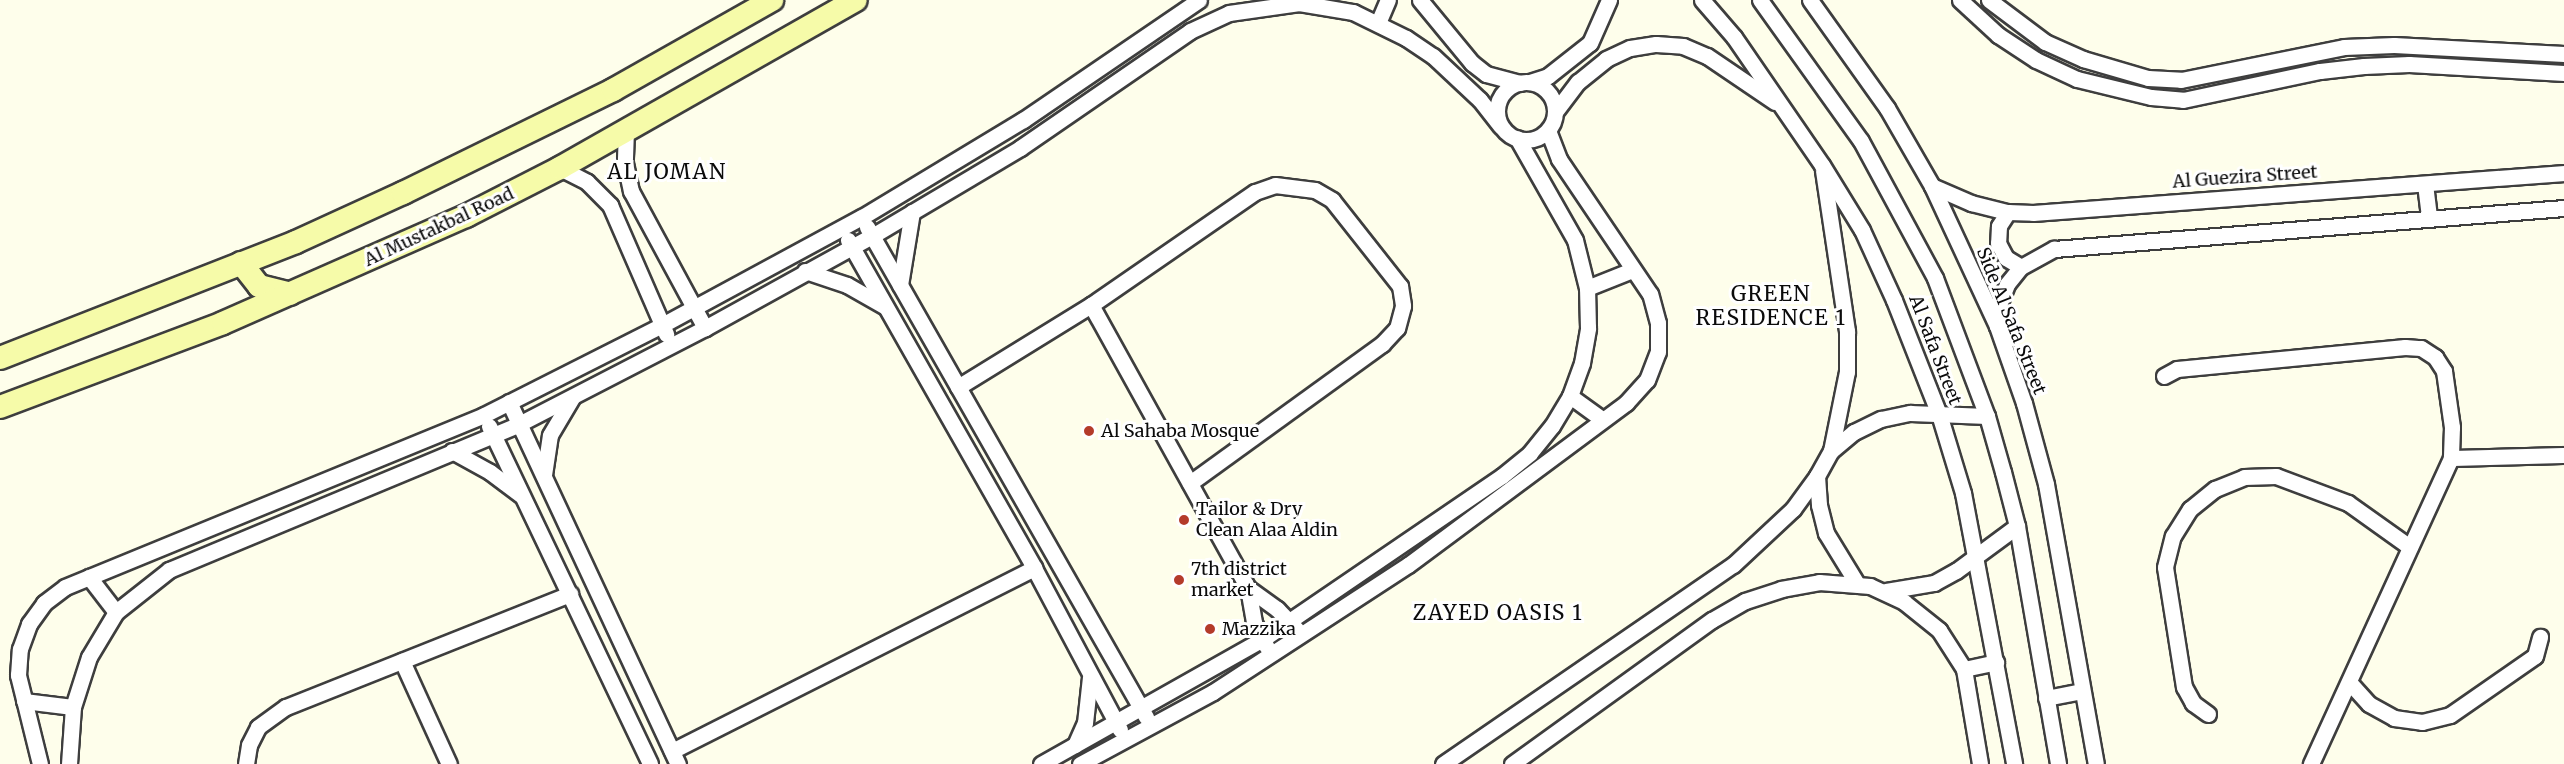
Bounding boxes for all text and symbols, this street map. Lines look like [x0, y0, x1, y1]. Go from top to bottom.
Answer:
district label: AL JOMAN [607, 159, 727, 185]
street label: Al Guezira Street [2172, 161, 2318, 193]
street label: Al Mustakbal Road [361, 183, 517, 271]
street label: Side Al Safa Street [1972, 244, 2050, 398]
district label: GREEN RESIDENCE 1 [1695, 281, 1847, 331]
street label: Al Safa Street [1904, 292, 1966, 408]
place label: Al Sahaba Mosque [1101, 420, 1259, 442]
marker: Al Sahaba Mosque [1082, 424, 1096, 438]
place label: Tailor & Dry Clean Alaa Aldin [1196, 499, 1338, 542]
marker: Tailor & Dry Clean Alaa Aldin [1177, 513, 1191, 527]
place label: 7th district market [1191, 559, 1287, 602]
marker: 7th district market [1172, 573, 1186, 587]
district label: ZAYED OASIS 1 [1413, 600, 1583, 626]
place label: Mazzika [1222, 618, 1296, 640]
marker: Mazzika [1203, 622, 1217, 636]

